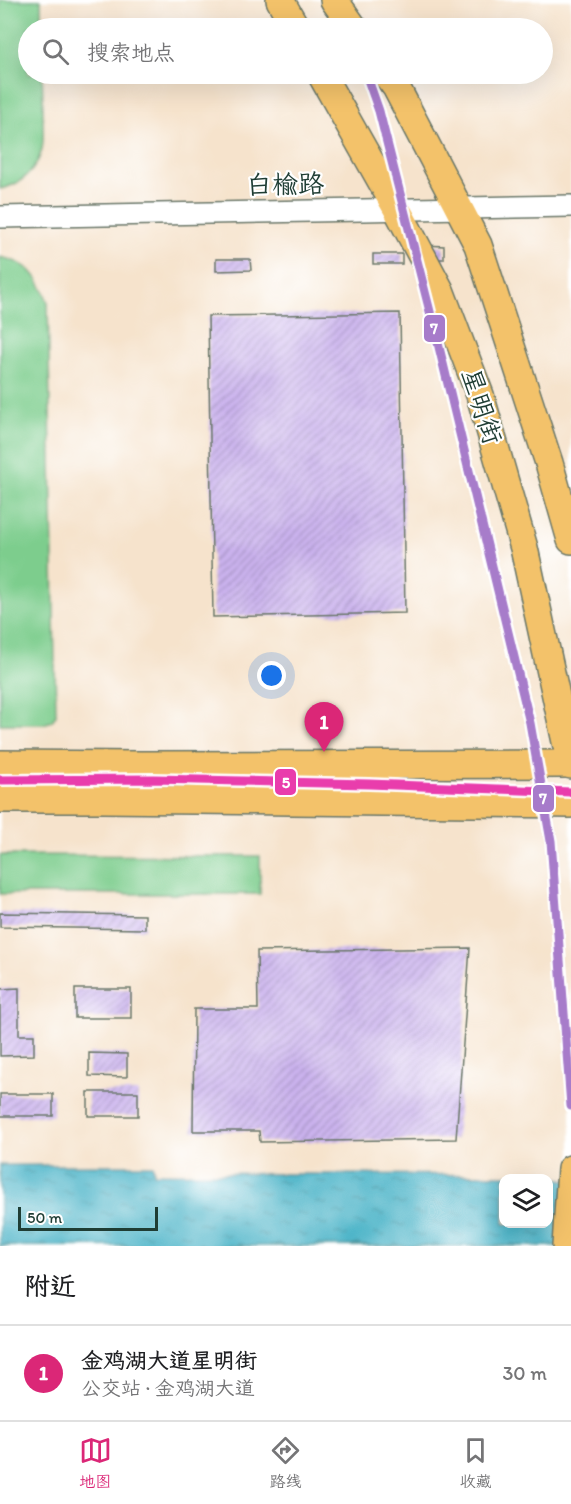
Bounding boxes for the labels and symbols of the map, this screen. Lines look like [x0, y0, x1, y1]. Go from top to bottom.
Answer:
street label: 白榆路 [246, 167, 324, 201]
line badge: 7 [423, 314, 446, 343]
text: 7 [429, 319, 438, 338]
street label: 星明街 [455, 364, 509, 448]
your location [257, 661, 286, 690]
pin: 1 [304, 702, 344, 752]
line badge: 5 [274, 768, 297, 796]
text: 5 [282, 773, 291, 792]
line badge: 7 [532, 784, 555, 813]
text: 7 [538, 789, 547, 808]
scale bar [18, 1204, 158, 1232]

